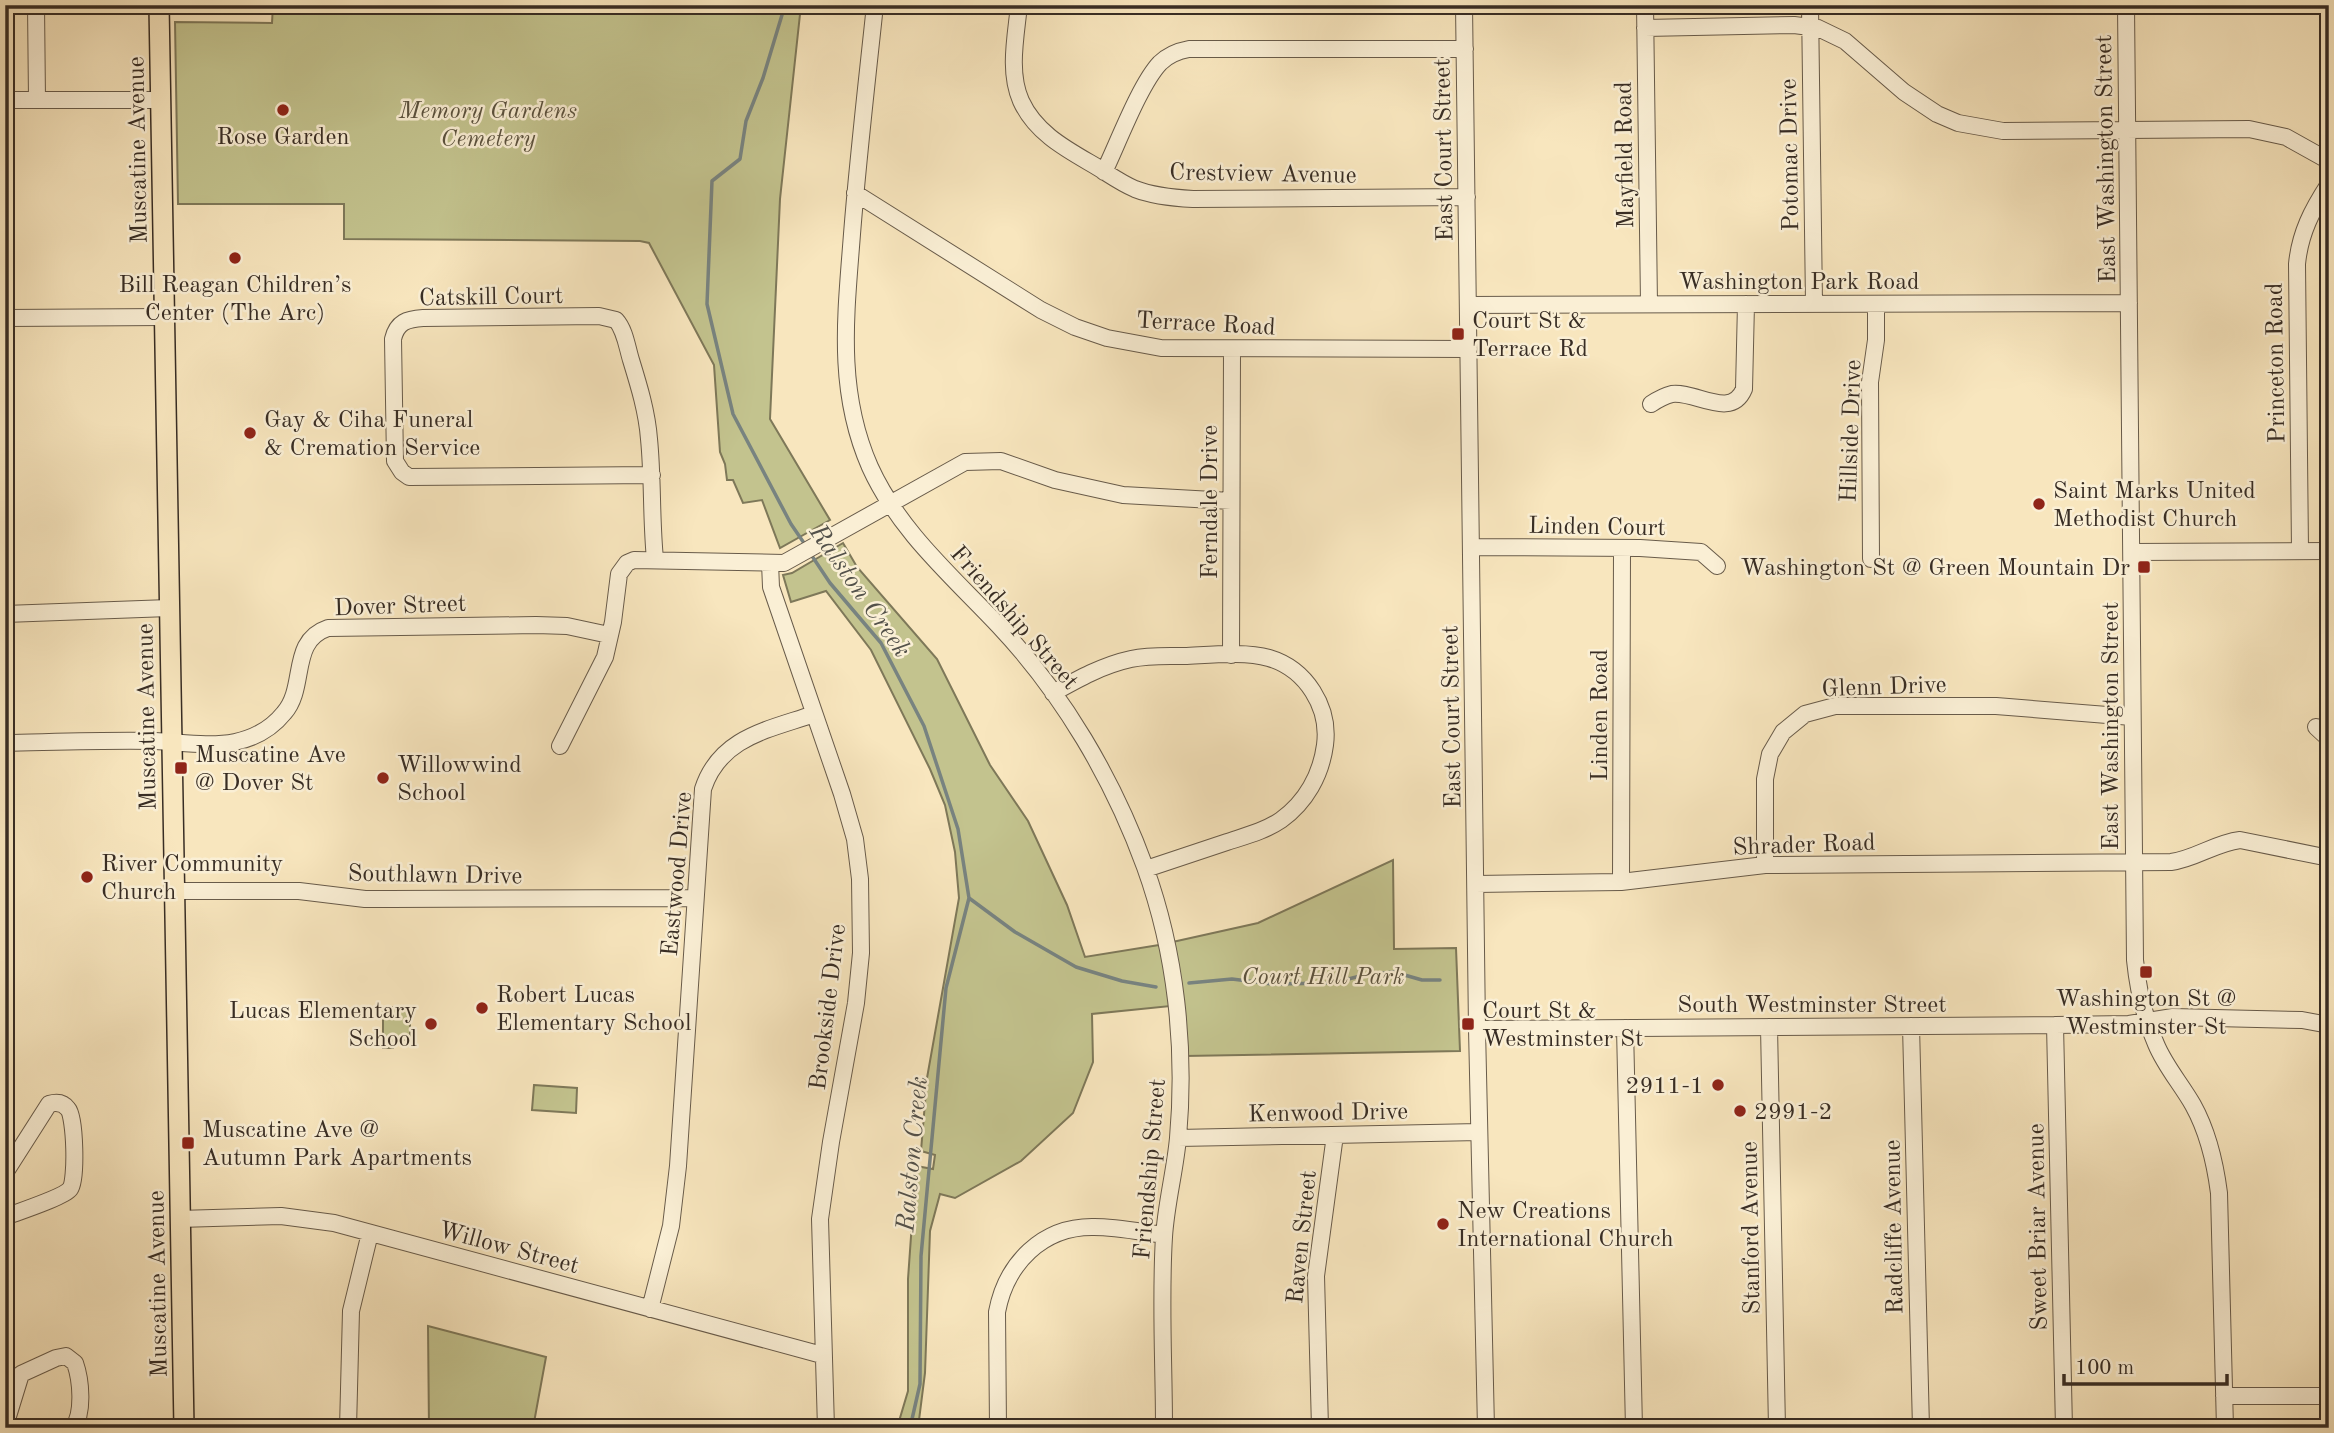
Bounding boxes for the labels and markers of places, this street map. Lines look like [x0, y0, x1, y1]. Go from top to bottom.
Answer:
marker: Rose Garden [275, 102, 291, 118]
place label: Rose Garden [217, 126, 349, 150]
marker: Bill Reagan Children’s Center (The Arc) [227, 250, 243, 266]
place label: Bill Reagan Children’s Center (The Arc) [119, 274, 351, 326]
place label: Court St & Terrace Rd [1472, 310, 1588, 362]
marker: Court St & Terrace Rd [1450, 326, 1466, 342]
place label: Gay & Ciha Funeral & Cremation Service [264, 409, 480, 461]
marker: Gay & Ciha Funeral & Cremation Service [242, 425, 258, 441]
place label: Saint Marks United Methodist Church [2053, 480, 2256, 532]
marker: Saint Marks United Methodist Church [2031, 496, 2047, 512]
place label: Washington St @ Green Mountain Dr [1741, 557, 2130, 581]
marker: Washington St @ Green Mountain Dr [2136, 559, 2152, 575]
place label: Muscatine Ave @ Dover St [195, 744, 346, 796]
place label: Willowwind School [397, 754, 522, 806]
marker: Muscatine Ave @ Dover St [173, 760, 189, 776]
marker: Willowwind School [375, 770, 391, 786]
place label: River Community Church [101, 853, 284, 905]
marker: River Community Church [79, 869, 95, 885]
marker: Washington St @ Westminster St [2138, 964, 2154, 980]
place label: Robert Lucas Elementary School [496, 984, 691, 1036]
place label: Washington St @ Westminster St [2055, 988, 2237, 1040]
place label: Lucas Elementary School [229, 1000, 417, 1052]
marker: Robert Lucas Elementary School [474, 1000, 490, 1016]
place label: Court St & Westminster St [1482, 1000, 1643, 1052]
marker: Lucas Elementary School [423, 1016, 439, 1032]
marker: Court St & Westminster St [1460, 1016, 1476, 1032]
place label: 2911-1 [1626, 1075, 1704, 1099]
marker: 2911-1 [1710, 1077, 1726, 1093]
place label: 2991-2 [1754, 1101, 1832, 1125]
marker: 2991-2 [1732, 1103, 1748, 1119]
place label: Muscatine Ave @ Autumn Park Apartments [202, 1119, 472, 1171]
marker: Muscatine Ave @ Autumn Park Apartments [180, 1135, 196, 1151]
place label: New Creations International Church [1457, 1200, 1674, 1252]
marker: New Creations International Church [1435, 1216, 1451, 1232]

